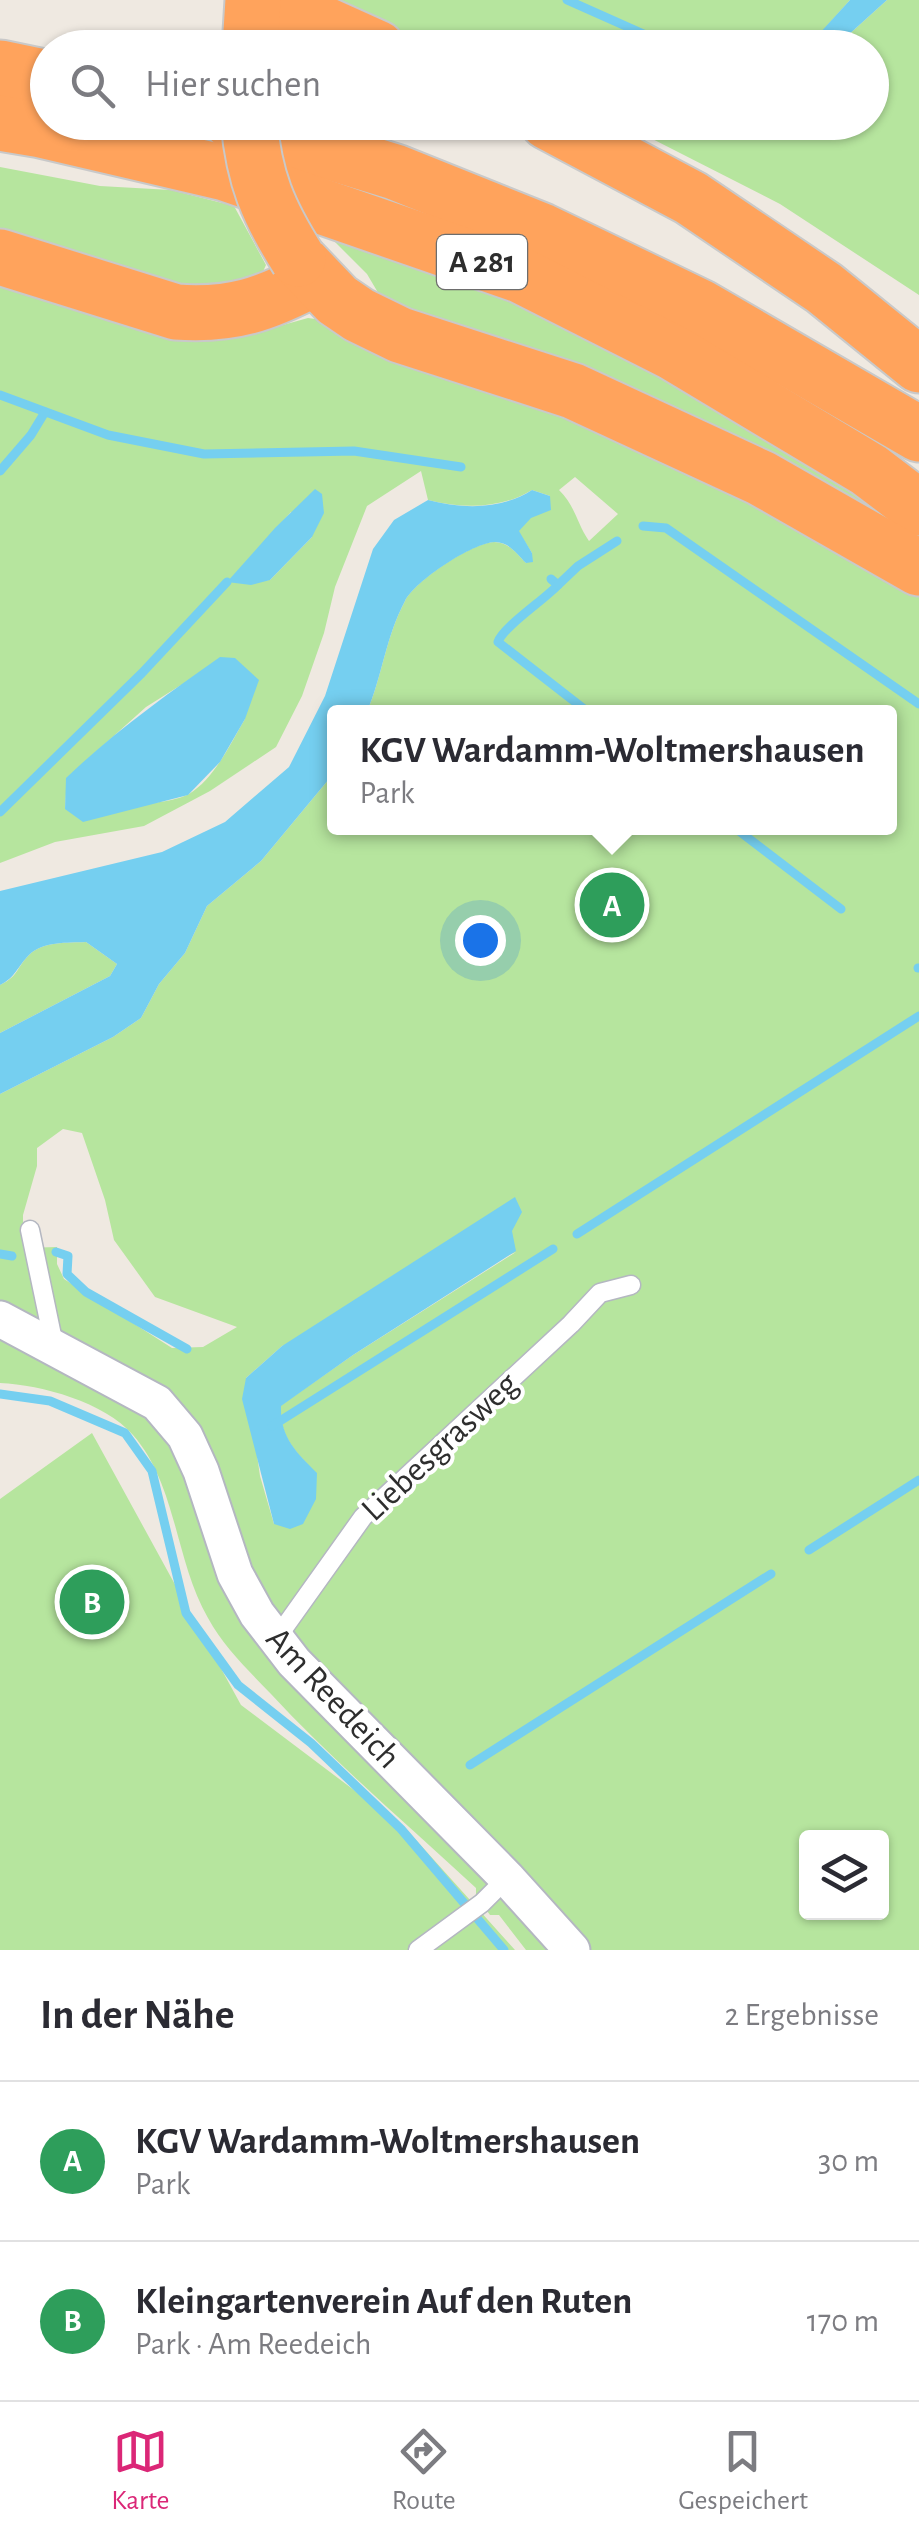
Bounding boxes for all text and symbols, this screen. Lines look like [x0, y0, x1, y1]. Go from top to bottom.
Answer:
search box [30, 30, 889, 140]
icon: search [65, 58, 120, 113]
text: Hier suchen [145, 66, 321, 104]
road number: A 281 [437, 235, 527, 289]
popup [327, 705, 897, 835]
text: KGV Wardamm-Woltmershausen [359, 732, 865, 770]
text: Park [359, 777, 415, 809]
pin: A [580, 868, 644, 942]
your location [455, 915, 506, 966]
street label: Liebesgrasweg [355, 1366, 525, 1528]
pin: B [59, 1564, 124, 1640]
street label: Am Reedeich [259, 1621, 407, 1775]
map controls [799, 1830, 889, 1920]
button: layers [799, 1830, 889, 1920]
text: In der Nähe [40, 1994, 235, 2036]
text: 2 Ergebnisse [725, 1999, 879, 2031]
text: KGV Wardamm-Woltmershausen [135, 2123, 640, 2161]
text: A [63, 2145, 82, 2177]
text: 30 m [818, 2145, 879, 2177]
text: Park [135, 2168, 190, 2200]
text: Kleingartenverein Auf den Ruten [135, 2283, 632, 2321]
text: B [63, 2305, 82, 2337]
text: 170 m [807, 2305, 879, 2337]
text: Park · Am Reedeich [135, 2328, 371, 2360]
tab: Karte [111, 2424, 169, 2518]
tab: Route [392, 2424, 456, 2518]
tab: Gespeichert [678, 2424, 808, 2518]

